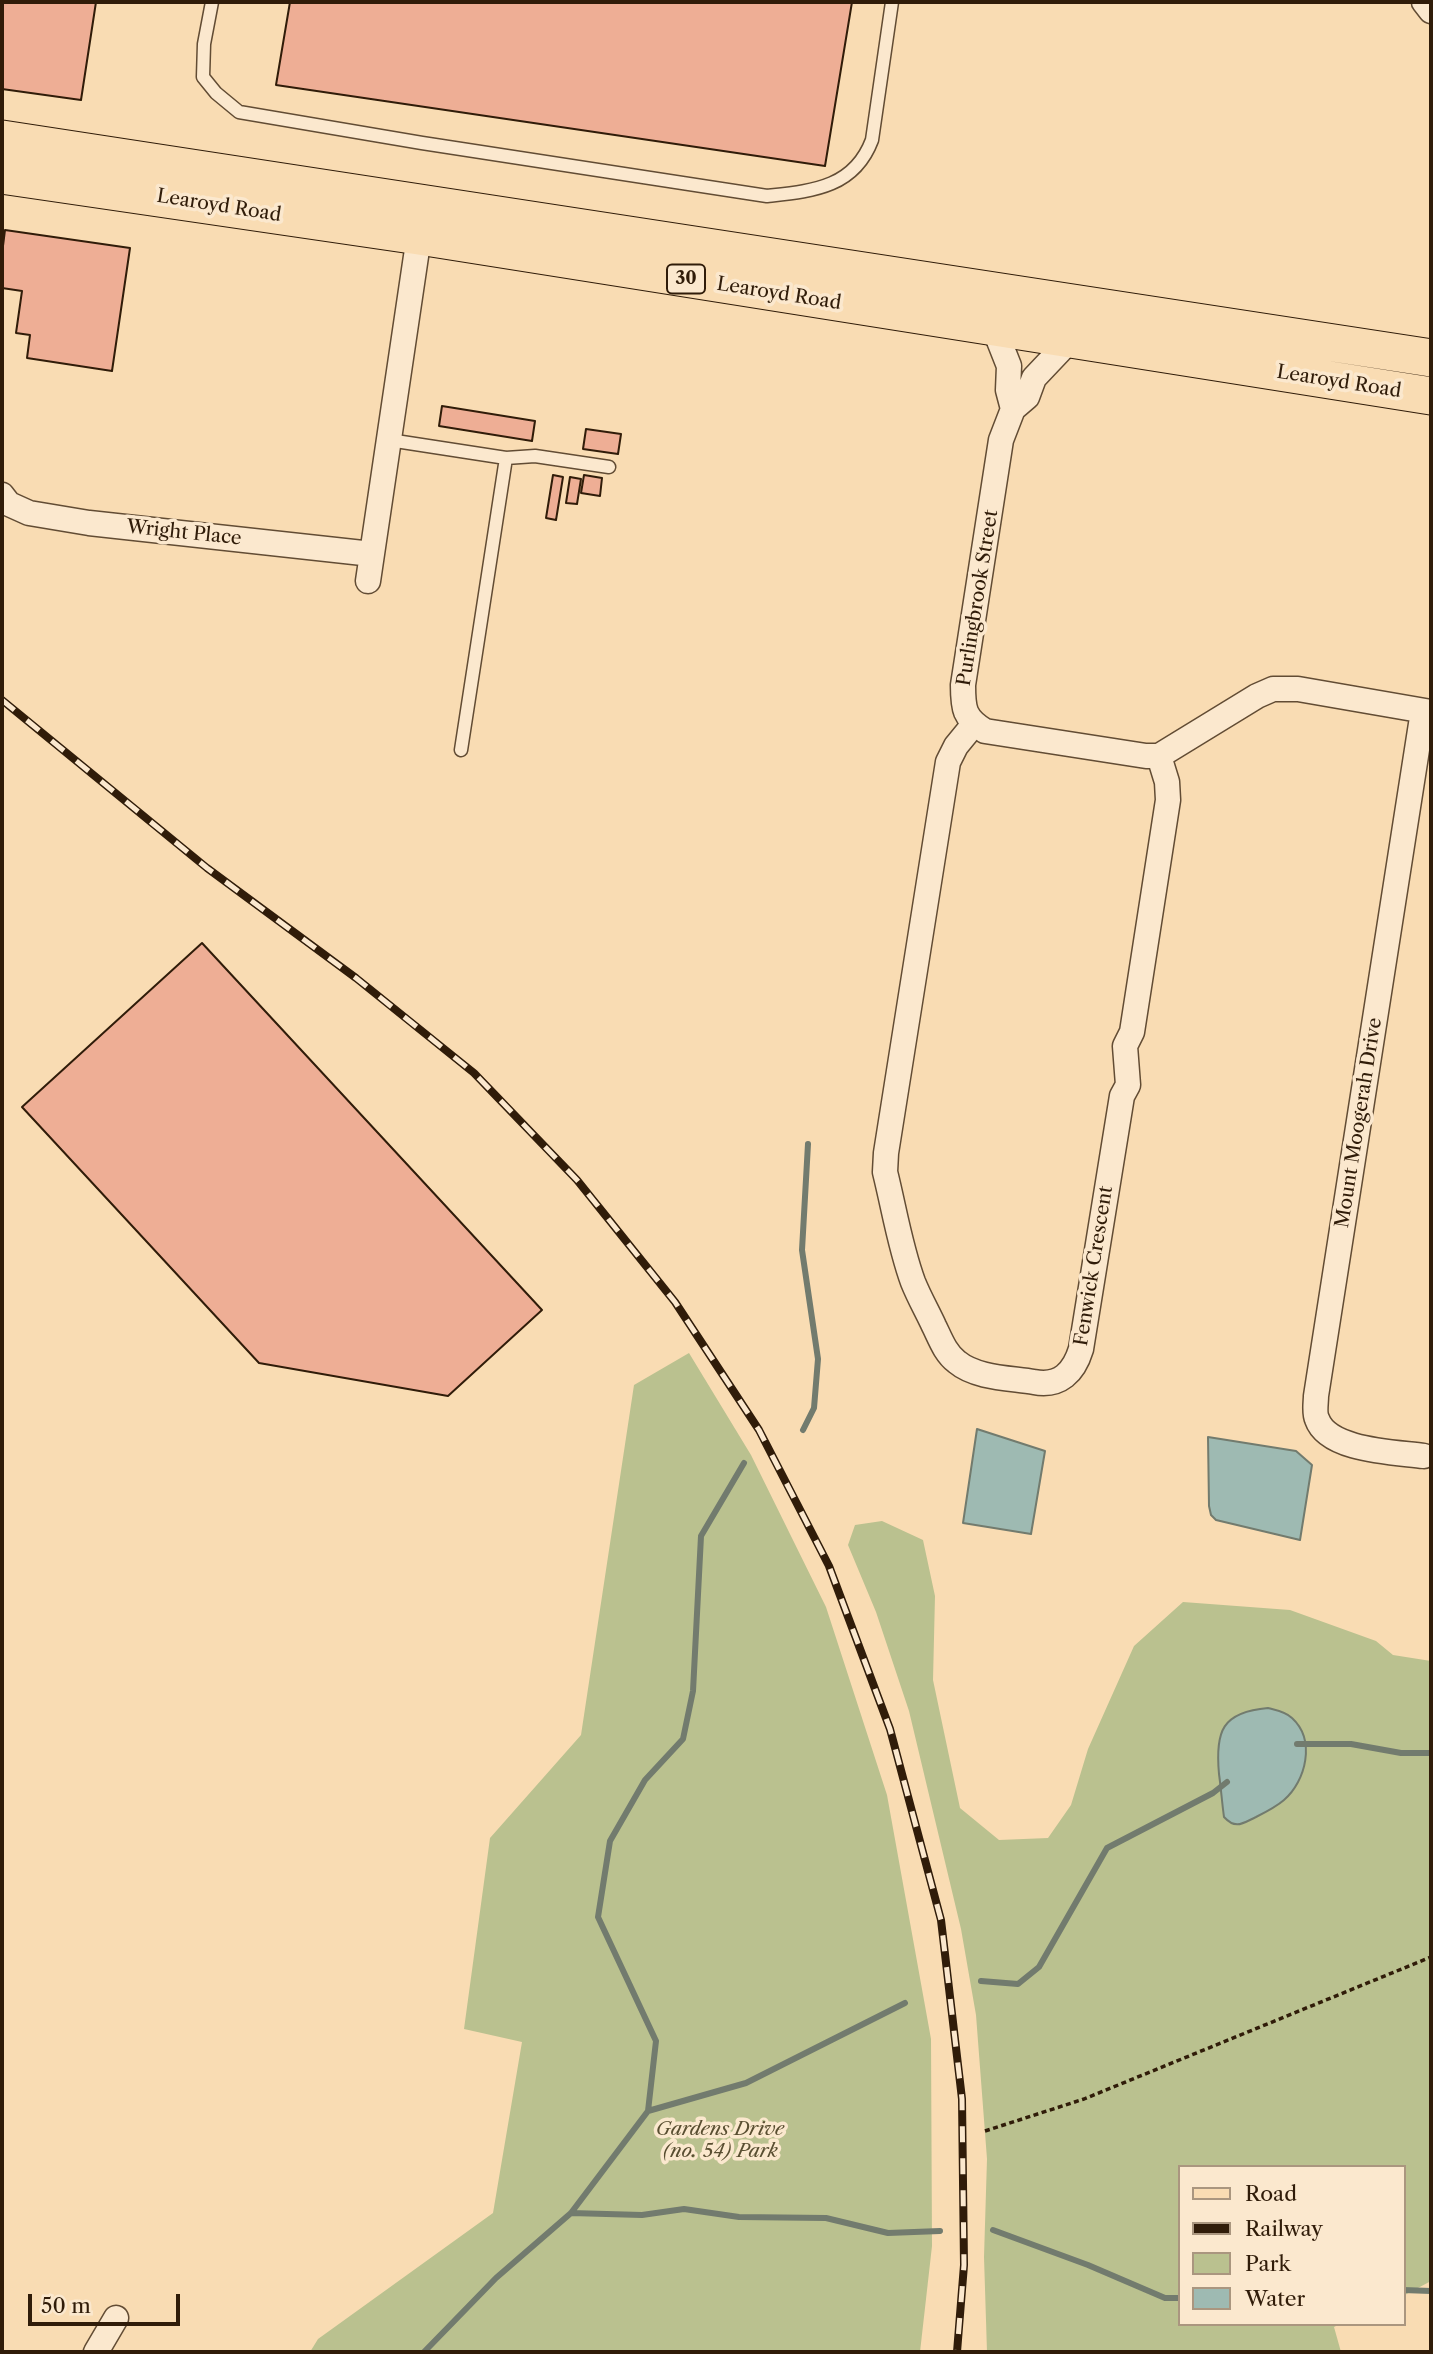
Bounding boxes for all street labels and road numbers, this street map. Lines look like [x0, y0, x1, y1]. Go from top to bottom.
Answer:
street label: Learoyd Road [155, 185, 283, 227]
road number: 30 [667, 264, 705, 293]
street label: Learoyd Road [715, 273, 843, 315]
street label: Learoyd Road [1275, 361, 1403, 403]
street label: Purlingbrook Street [953, 508, 1003, 688]
street label: Wright Place [125, 516, 243, 550]
street label: Mount Moogerah Drive [1331, 1016, 1387, 1230]
street label: Fenwick Crescent [1070, 1184, 1118, 1348]

